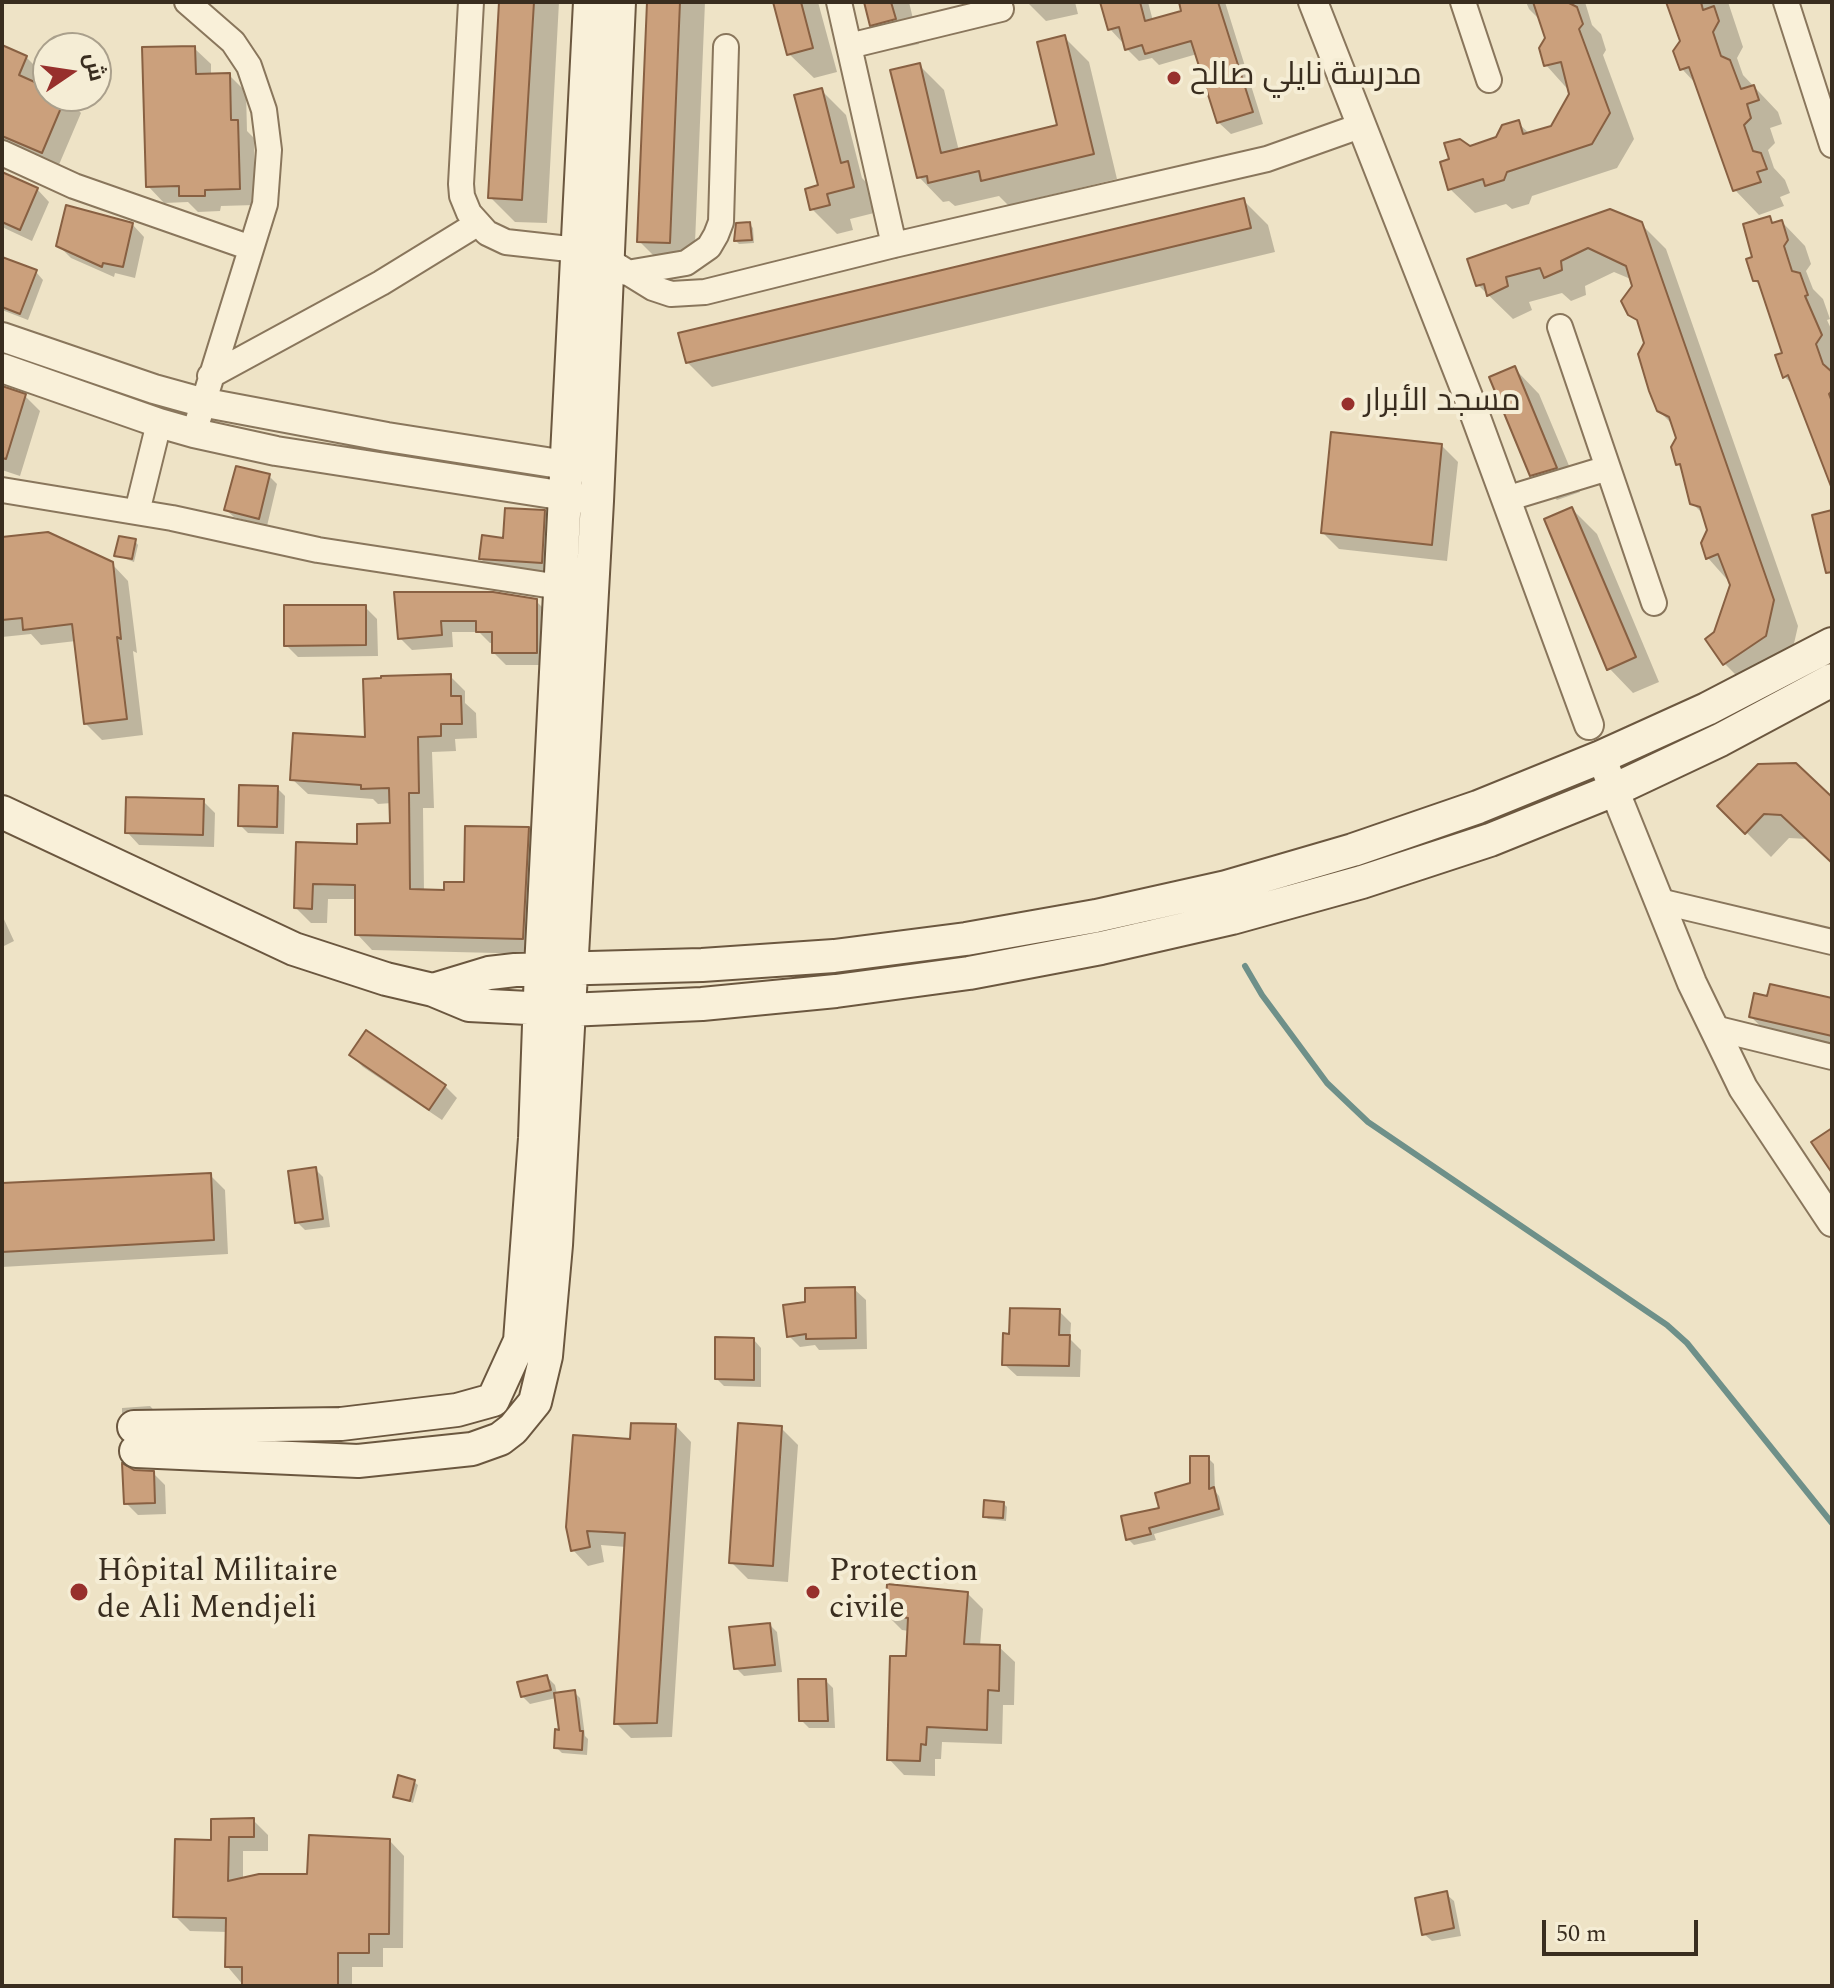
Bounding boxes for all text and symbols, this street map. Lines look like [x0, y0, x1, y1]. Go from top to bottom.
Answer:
north arrow [32, 32, 112, 112]
text: ش [75, 49, 113, 84]
place label: مدرسة نايلي صالح [1190, 59, 1422, 97]
marker: مدرسة نايلي صالح [1165, 69, 1183, 87]
place label: مسجد الأبرار [1364, 385, 1521, 423]
marker: مسجد الأبرار [1339, 395, 1357, 413]
place label: Hôpital Militaire de Ali Mendjeli [97, 1555, 338, 1630]
place label: Protection civile [829, 1555, 978, 1630]
marker: Hôpital Militaire de Ali Mendjeli [68, 1581, 90, 1603]
marker: Protection civile [804, 1583, 822, 1601]
scale bar [1546, 1904, 1702, 1954]
text: 50 m [1556, 1916, 1607, 1952]

